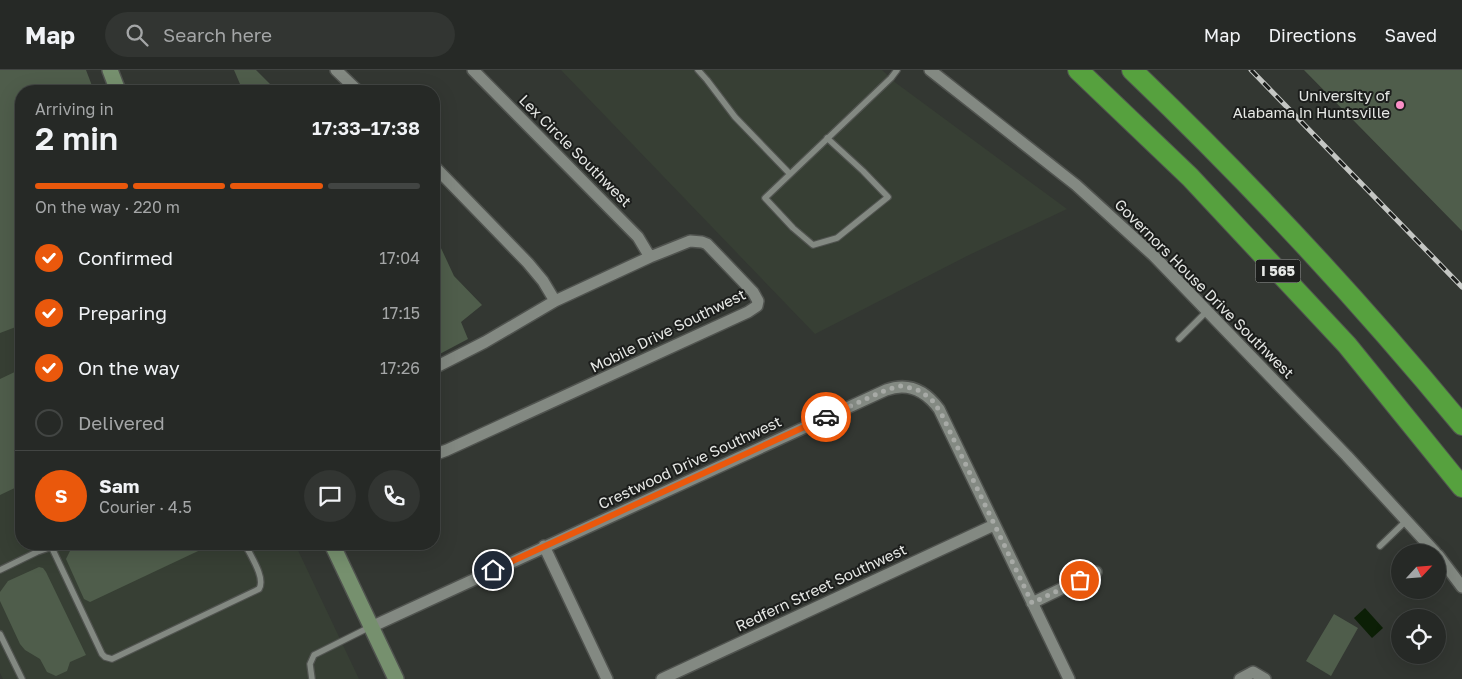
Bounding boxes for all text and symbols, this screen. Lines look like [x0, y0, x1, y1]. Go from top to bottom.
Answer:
search box [105, 12, 455, 57]
text: Map [25, 20, 75, 49]
icon: search [123, 21, 151, 49]
text: Search here [163, 23, 272, 46]
text: Map [1204, 24, 1240, 46]
text: Directions [1268, 24, 1356, 46]
text: Saved [1384, 24, 1437, 46]
place label: University of Alabama in Huntsville [1233, 86, 1391, 121]
street label: Lex Circle Southwest [516, 90, 636, 210]
text: Arriving in [35, 99, 114, 119]
marker: University of Alabama in Huntsville [1394, 99, 1406, 111]
text: 17:33–17:38 [312, 116, 420, 139]
text: 2 min [35, 119, 118, 157]
street label: Governors House Drive Southwest [1111, 195, 1298, 382]
text: On the way · 220 m [35, 197, 180, 217]
icon: check [35, 244, 63, 272]
text: Confirmed [78, 246, 173, 269]
text: 17:04 [379, 248, 420, 268]
road number: I 565 [1256, 260, 1300, 282]
street label: Mobile Drive Southwest [587, 285, 748, 376]
icon: check [35, 299, 63, 327]
text: Preparing [78, 301, 167, 324]
text: 17:15 [382, 303, 420, 323]
icon: check [35, 354, 63, 382]
text: On the way [78, 356, 180, 379]
text: 17:26 [380, 358, 420, 378]
courier [801, 392, 851, 442]
icon: car [812, 403, 840, 431]
text: Delivered [78, 411, 165, 434]
street label: Crestwood Drive Southwest [595, 412, 784, 513]
button: chat [304, 470, 356, 522]
button: phone [368, 470, 420, 522]
text: Sam [99, 474, 139, 497]
text: S [55, 484, 67, 507]
text: Courier · 4.5 [99, 497, 192, 517]
street label: Redfern Street Southwest [732, 540, 909, 635]
north arrow [1391, 544, 1446, 599]
map controls [1391, 544, 1446, 664]
pin [472, 549, 514, 591]
icon: home [479, 556, 507, 584]
pin [1059, 559, 1101, 601]
icon: bag [1066, 566, 1094, 594]
button: locate [1391, 609, 1446, 664]

